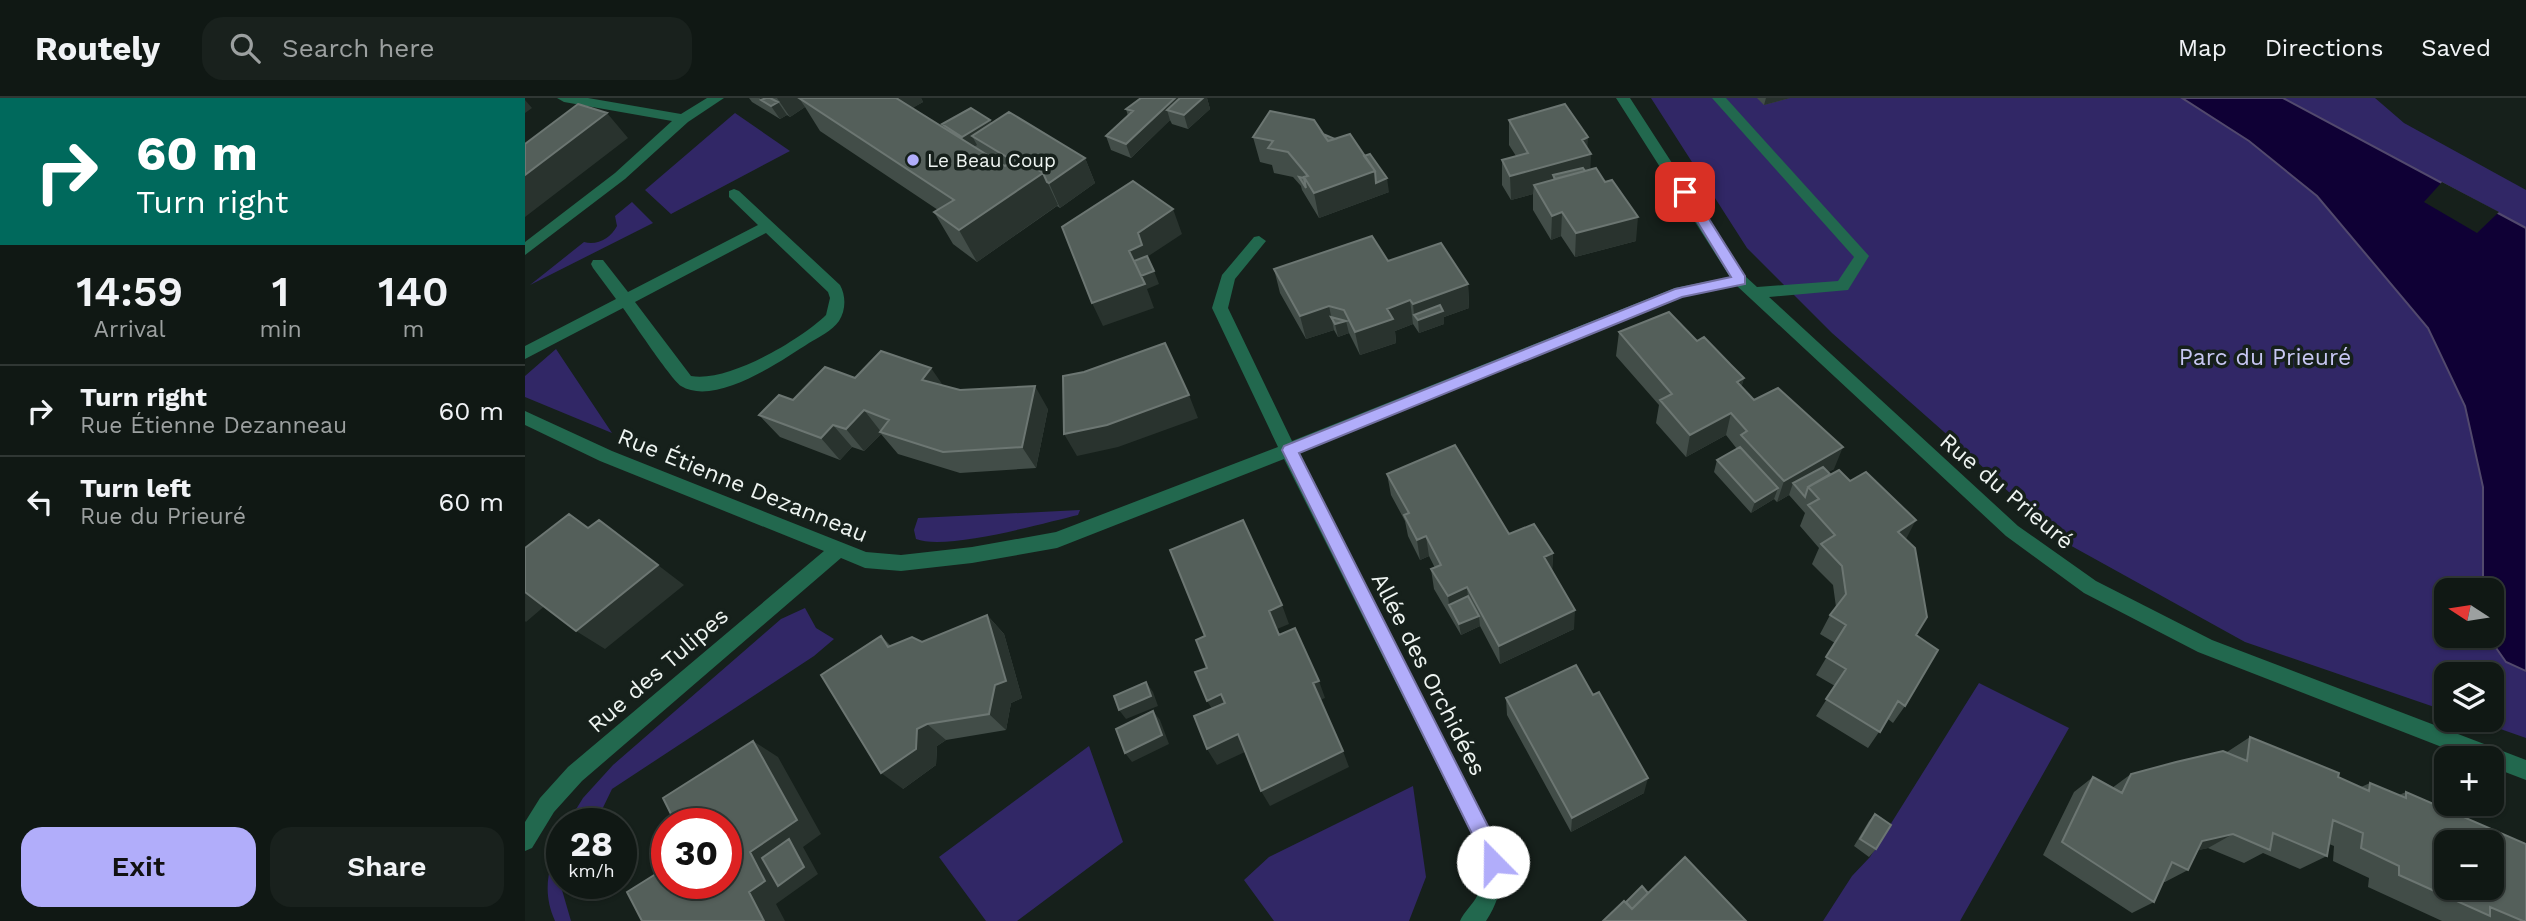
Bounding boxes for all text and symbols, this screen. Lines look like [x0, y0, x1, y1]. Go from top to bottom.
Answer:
search box [202, 17, 692, 80]
text: Routely [35, 29, 160, 68]
icon: search [226, 29, 264, 67]
text: Search here [282, 33, 434, 63]
text: Map [2178, 34, 2227, 62]
text: Directions [2265, 34, 2383, 62]
text: Saved [2421, 34, 2491, 62]
text: 60 m [136, 124, 258, 182]
icon: right [21, 126, 112, 217]
place label: Le Beau Coup [927, 149, 1056, 172]
marker: Le Beau Coup [905, 152, 921, 168]
pin [1655, 162, 1715, 222]
icon: arrive [1666, 173, 1704, 211]
text: Turn right [136, 183, 288, 221]
text: 14:59 [76, 267, 183, 316]
text: 1 [272, 267, 289, 316]
text: 140 [378, 267, 449, 316]
text: Arrival [94, 316, 166, 343]
text: min [259, 316, 302, 343]
text: m [402, 316, 424, 343]
park label: Parc du Prieuré [2179, 344, 2351, 371]
text: Turn right [80, 382, 207, 412]
icon: right [21, 392, 59, 430]
text: 60 m [438, 396, 504, 426]
text: Rue Étienne Dezanneau [80, 412, 347, 439]
street label: Rue Étienne Dezanneau [614, 423, 872, 548]
street label: Rue du Prieuré [1934, 428, 2079, 555]
text: Turn left [80, 473, 191, 503]
icon: left [21, 483, 59, 521]
text: 60 m [438, 487, 504, 517]
text: Rue du Prieuré [80, 503, 246, 530]
street label: Allée des Orchidées [1366, 568, 1491, 780]
north arrow [2434, 578, 2504, 648]
map controls [2434, 578, 2504, 900]
street label: Rue des Tulipes [583, 602, 734, 739]
button: layers [2434, 662, 2504, 732]
button: + [2434, 746, 2504, 816]
speed limit sign: 30 [651, 808, 742, 899]
text: 28 [570, 823, 613, 865]
position arrow [1456, 825, 1530, 899]
button: Exit [21, 827, 256, 907]
button: Share [270, 827, 504, 907]
button: − [2434, 830, 2504, 900]
text: km/h [568, 860, 615, 881]

